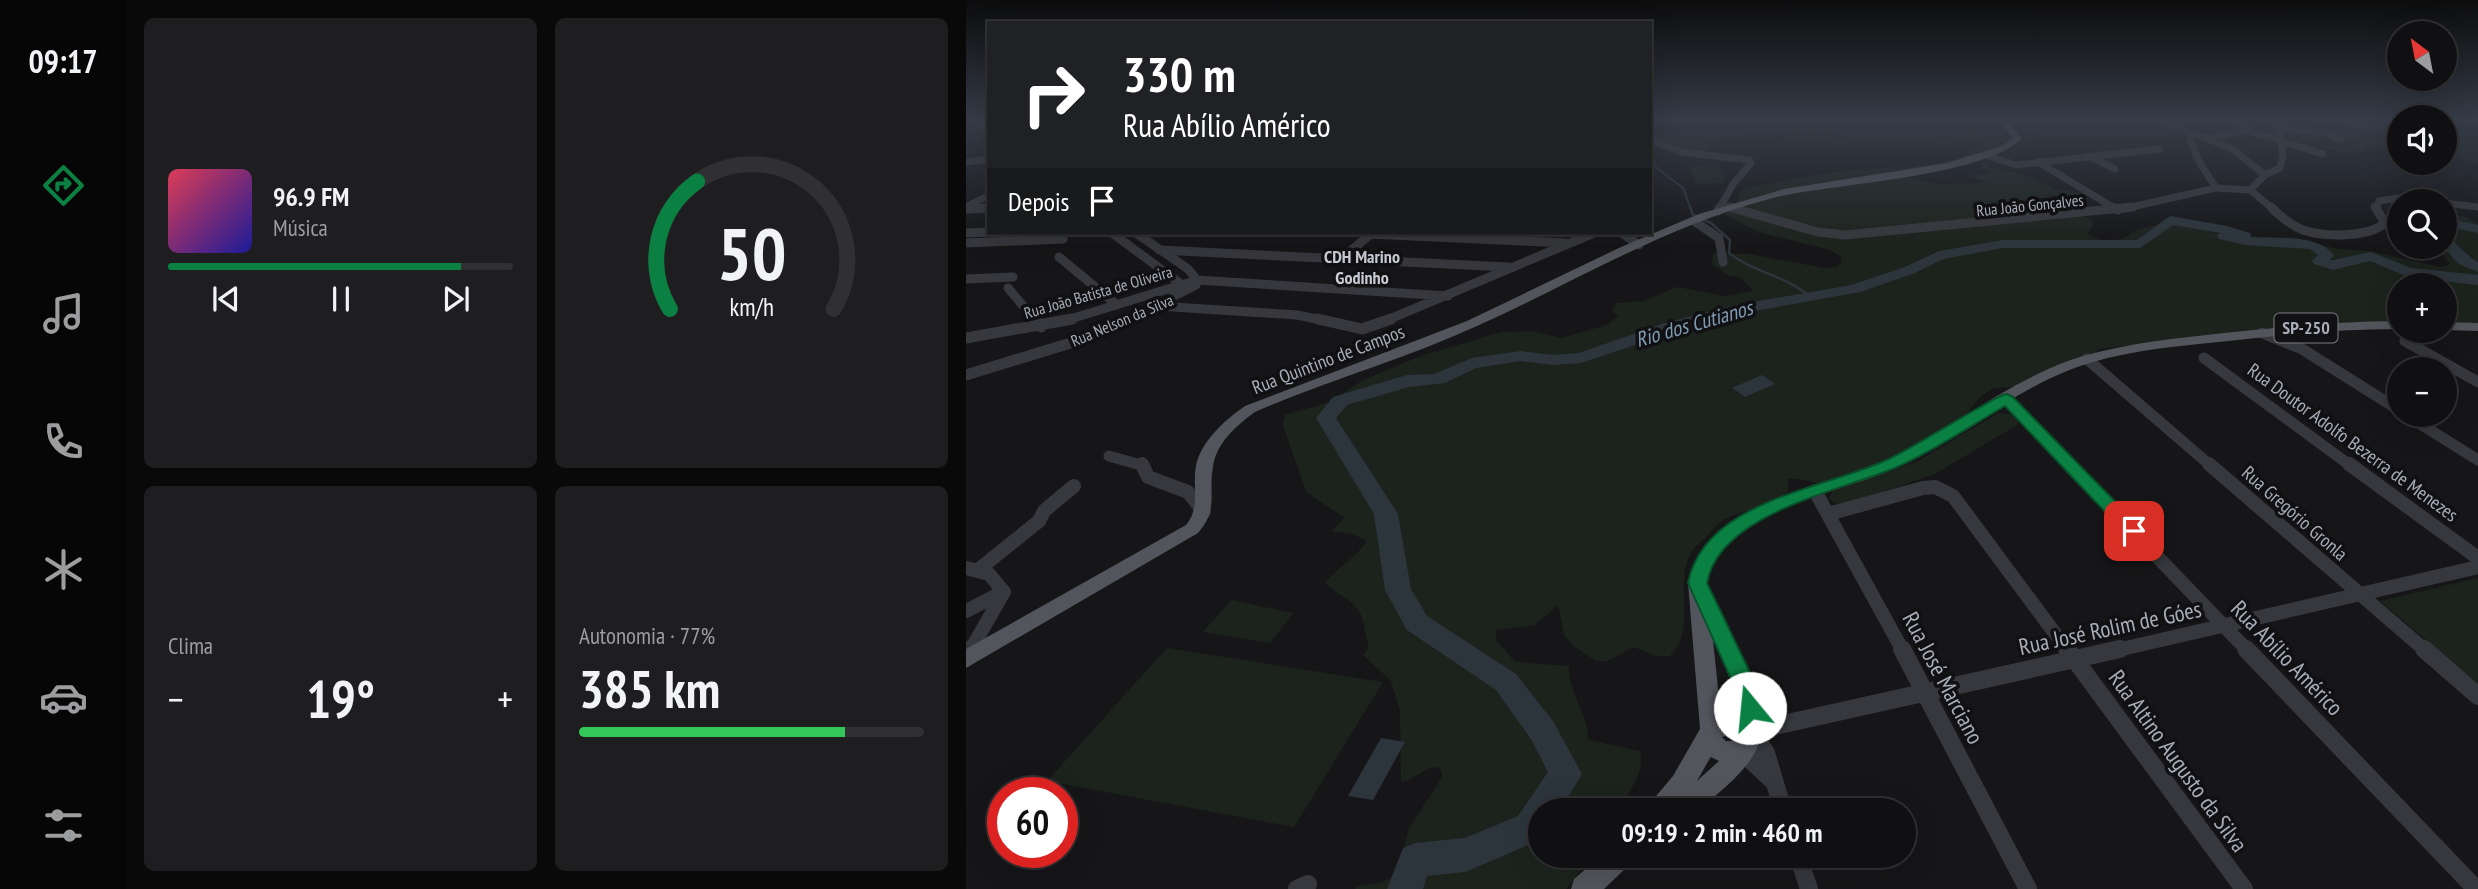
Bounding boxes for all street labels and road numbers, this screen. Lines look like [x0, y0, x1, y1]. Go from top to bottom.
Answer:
street label: Rua João Gonçalves [1975, 189, 2085, 221]
street label: Rua João Batista de Oliveira [1022, 261, 1174, 323]
street label: Rua Nelson da Silva [1068, 289, 1176, 351]
road number: SP-250 [2274, 314, 2338, 342]
street label: Rua Quintino de Campos [1248, 319, 1408, 399]
street label: Rua Doutor Adolfo Bezerra de Menezes [2243, 358, 2463, 526]
street label: Rua Gregório Gronla [2237, 461, 2353, 565]
street label: Rua José Rolim de Góes [2016, 594, 2204, 661]
street label: Rua Abílio Américo [2225, 594, 2350, 721]
street label: Rua José Marciano [1897, 607, 1990, 749]
street label: Rua Altino Augusto da Silva [2103, 664, 2254, 857]

